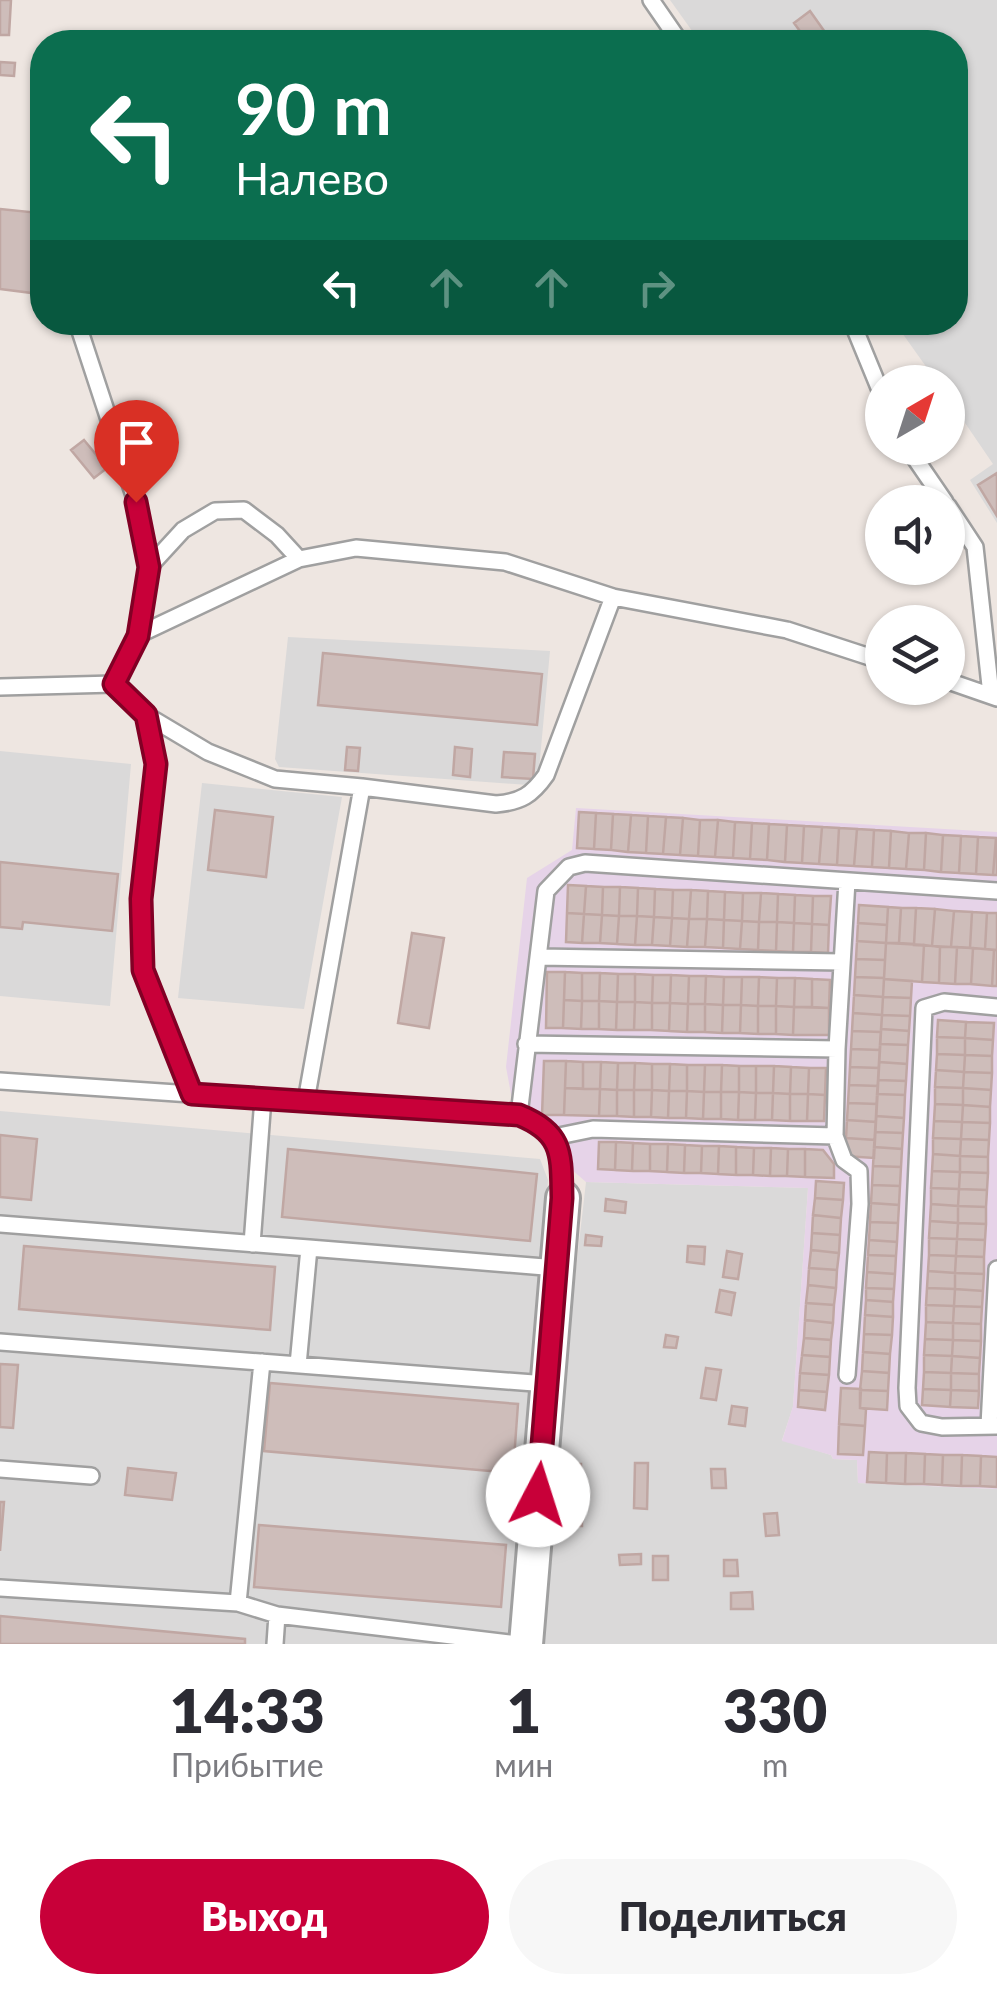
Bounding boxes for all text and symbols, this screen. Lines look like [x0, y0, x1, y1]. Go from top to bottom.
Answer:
text: 90 m [235, 66, 392, 150]
icon: left [70, 70, 200, 200]
text: Налево [235, 151, 389, 205]
icon: left [314, 260, 369, 315]
icon: ahead [419, 260, 474, 315]
icon: ahead [524, 260, 579, 315]
icon: right [629, 260, 684, 315]
north arrow [865, 365, 965, 465]
map controls [865, 365, 965, 705]
pin [94, 400, 179, 503]
icon: arrive [109, 415, 164, 470]
button: sound [865, 485, 965, 585]
button: layers [865, 605, 965, 705]
position arrow [486, 1443, 590, 1547]
text: 14:33 [170, 1674, 325, 1746]
text: 1 [506, 1674, 541, 1746]
text: 330 [723, 1674, 827, 1746]
text: Прибытие [171, 1745, 324, 1784]
text: мин [494, 1745, 553, 1784]
text: m [762, 1745, 788, 1784]
button: Выход [40, 1859, 489, 1974]
button: Поделиться [509, 1859, 957, 1974]

